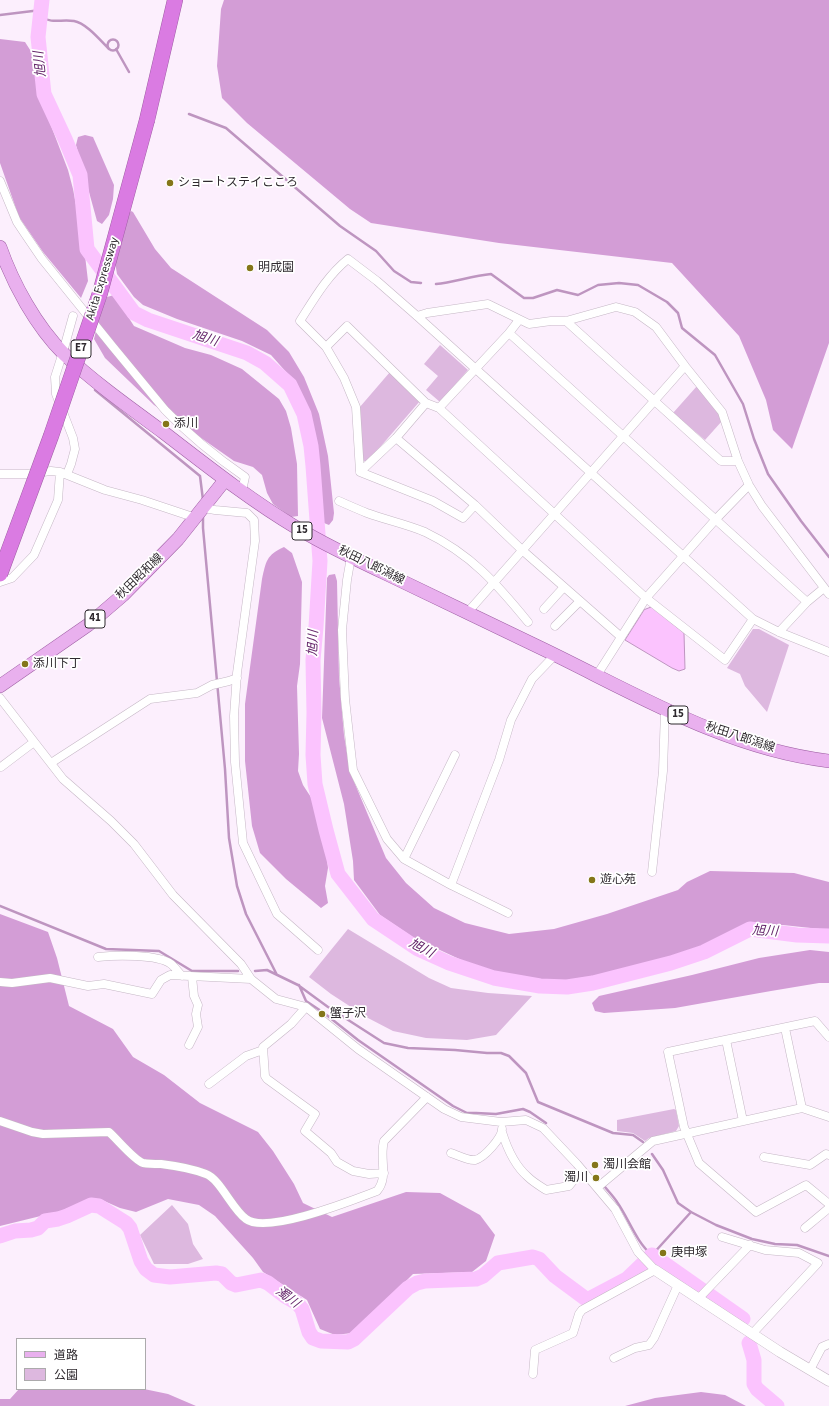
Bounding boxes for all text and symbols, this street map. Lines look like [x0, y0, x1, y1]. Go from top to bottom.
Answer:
water label: 旭川 [32, 50, 50, 78]
place label: ショートステイこころ [178, 176, 298, 190]
marker: ショートステイこころ [165, 178, 175, 188]
street label: Akita Expressway [84, 236, 122, 322]
place label: 明成園 [258, 261, 294, 275]
marker: 明成園 [245, 263, 255, 273]
water label: 旭川 [190, 328, 220, 350]
road number: E7 [71, 340, 91, 358]
place label: 添川 [174, 417, 198, 431]
marker: 添川 [161, 419, 171, 429]
road number: 15 [292, 522, 312, 540]
street label: 秋田八郎潟線 [335, 544, 407, 588]
street label: 秋田昭和線 [113, 551, 167, 603]
road number: 41 [85, 610, 105, 628]
water label: 旭川 [306, 630, 322, 656]
place label: 添川下丁 [33, 657, 81, 671]
marker: 添川下丁 [20, 659, 30, 669]
road number: 15 [668, 706, 688, 724]
street label: 秋田八郎潟線 [704, 720, 776, 756]
place label: 遊心苑 [600, 873, 636, 887]
marker: 遊心苑 [587, 875, 597, 885]
water label: 旭川 [751, 923, 779, 941]
water label: 旭川 [406, 936, 436, 962]
place label: 蟹子沢 [330, 1007, 366, 1021]
marker: 蟹子沢 [317, 1009, 327, 1019]
place label: 濁川会館 [603, 1158, 651, 1172]
marker: 濁川会館 [590, 1160, 600, 1170]
place label: 濁川 [564, 1171, 588, 1185]
marker: 濁川 [591, 1173, 601, 1183]
place label: 庚申塚 [671, 1246, 707, 1260]
marker: 庚申塚 [658, 1248, 668, 1258]
water label: 濁川 [272, 1284, 302, 1312]
legend [16, 1338, 146, 1390]
text: 道路 [54, 1347, 78, 1364]
text: 公園 [54, 1367, 78, 1384]

